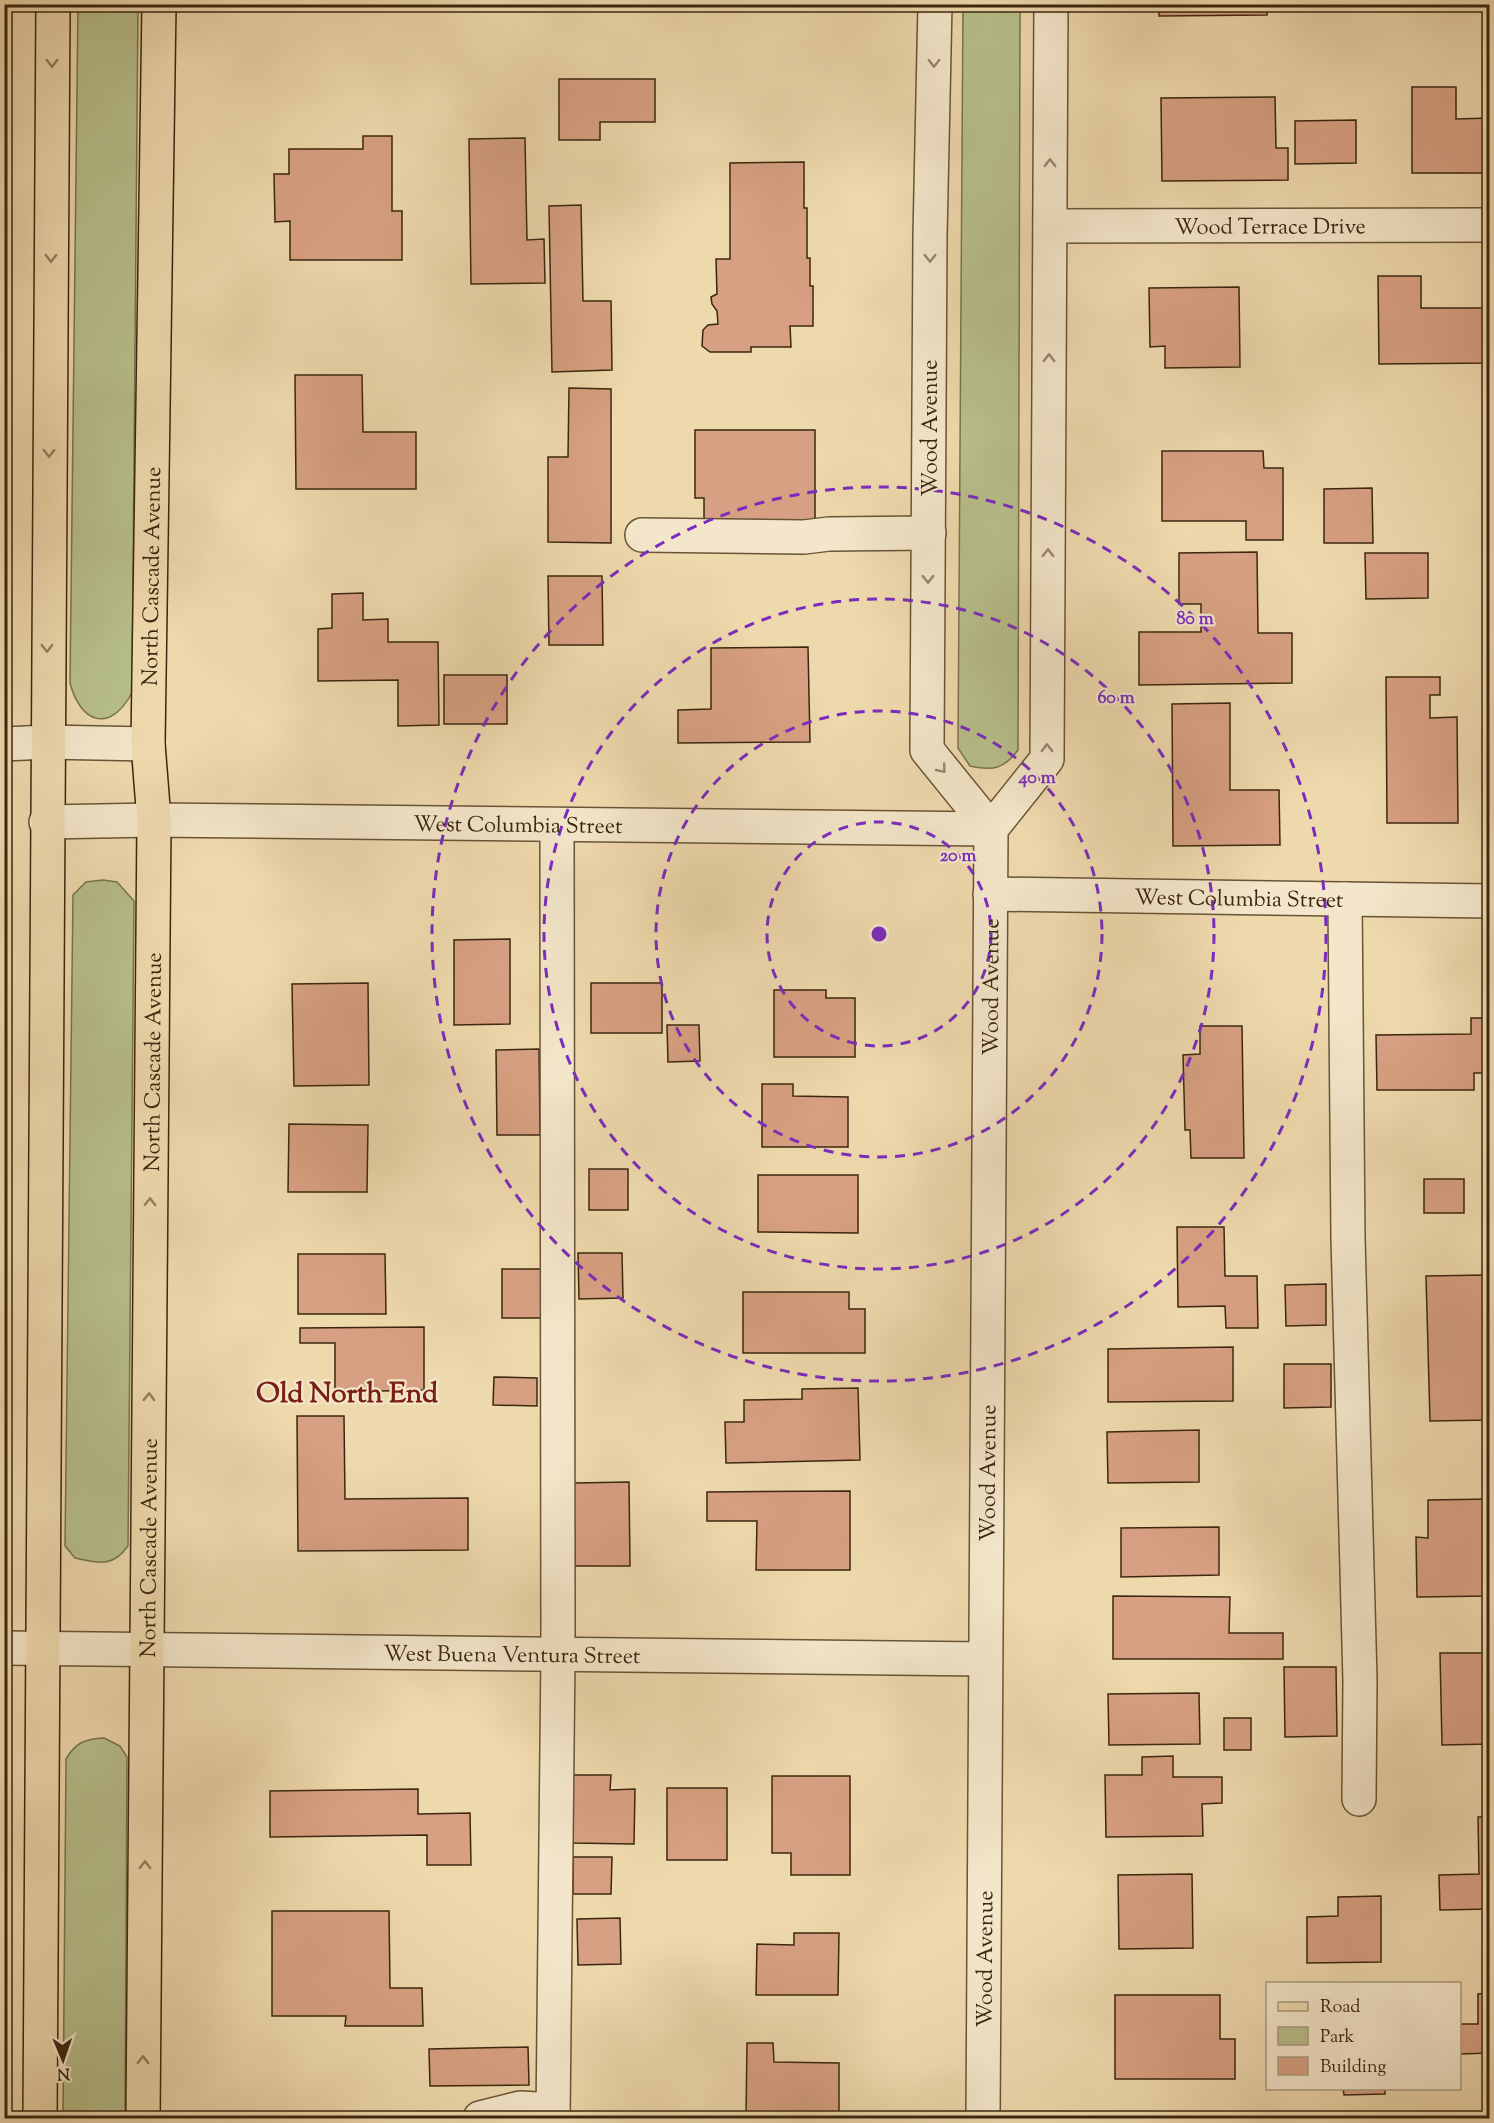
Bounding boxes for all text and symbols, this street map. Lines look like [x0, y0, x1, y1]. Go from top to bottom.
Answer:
one-way arrow [46, 58, 58, 67]
one-way arrow [928, 58, 940, 67]
one-way arrow [1044, 158, 1057, 167]
street label: Wood Terrace Drive [1174, 212, 1366, 245]
one-way arrow [45, 253, 57, 262]
one-way arrow [924, 253, 936, 262]
one-way arrow [1043, 353, 1056, 362]
street label: Wood Avenue [916, 360, 948, 496]
one-way arrow [43, 448, 55, 457]
street label: North Cascade Avenue [136, 466, 171, 686]
one-way arrow [1042, 548, 1054, 557]
one-way arrow [922, 574, 934, 583]
text: 80 m [1176, 607, 1214, 633]
one-way arrow [41, 643, 53, 652]
text: 60 m [1097, 686, 1135, 712]
one-way arrow [1041, 743, 1053, 752]
one-way arrow [935, 762, 946, 773]
text: 40 m [1017, 766, 1056, 792]
street label: West Columbia Street [413, 810, 623, 844]
text: 20 m [940, 844, 976, 870]
street label: West Columbia Street [1134, 883, 1344, 918]
street label: Wood Avenue [977, 918, 1009, 1056]
centre of rings [869, 924, 889, 944]
street label: North Cascade Avenue [138, 952, 172, 1172]
one-way arrow [144, 1198, 157, 1207]
district label: Old North End [256, 1375, 438, 1415]
one-way arrow [143, 1393, 155, 1402]
street label: Wood Avenue [974, 1404, 1006, 1542]
street label: North Cascade Avenue [134, 1438, 168, 1658]
street label: West Buena Ventura Street [383, 1639, 641, 1674]
one-way arrow [139, 1861, 151, 1870]
street label: Wood Avenue [971, 1890, 1003, 2028]
legend [1266, 1982, 1461, 2090]
text: Road [1320, 1995, 1360, 2021]
text: Park [1320, 2025, 1355, 2051]
north arrow [33, 2030, 93, 2090]
text: Building [1320, 2055, 1386, 2081]
one-way arrow [137, 2056, 150, 2065]
text: N [56, 2061, 70, 2084]

